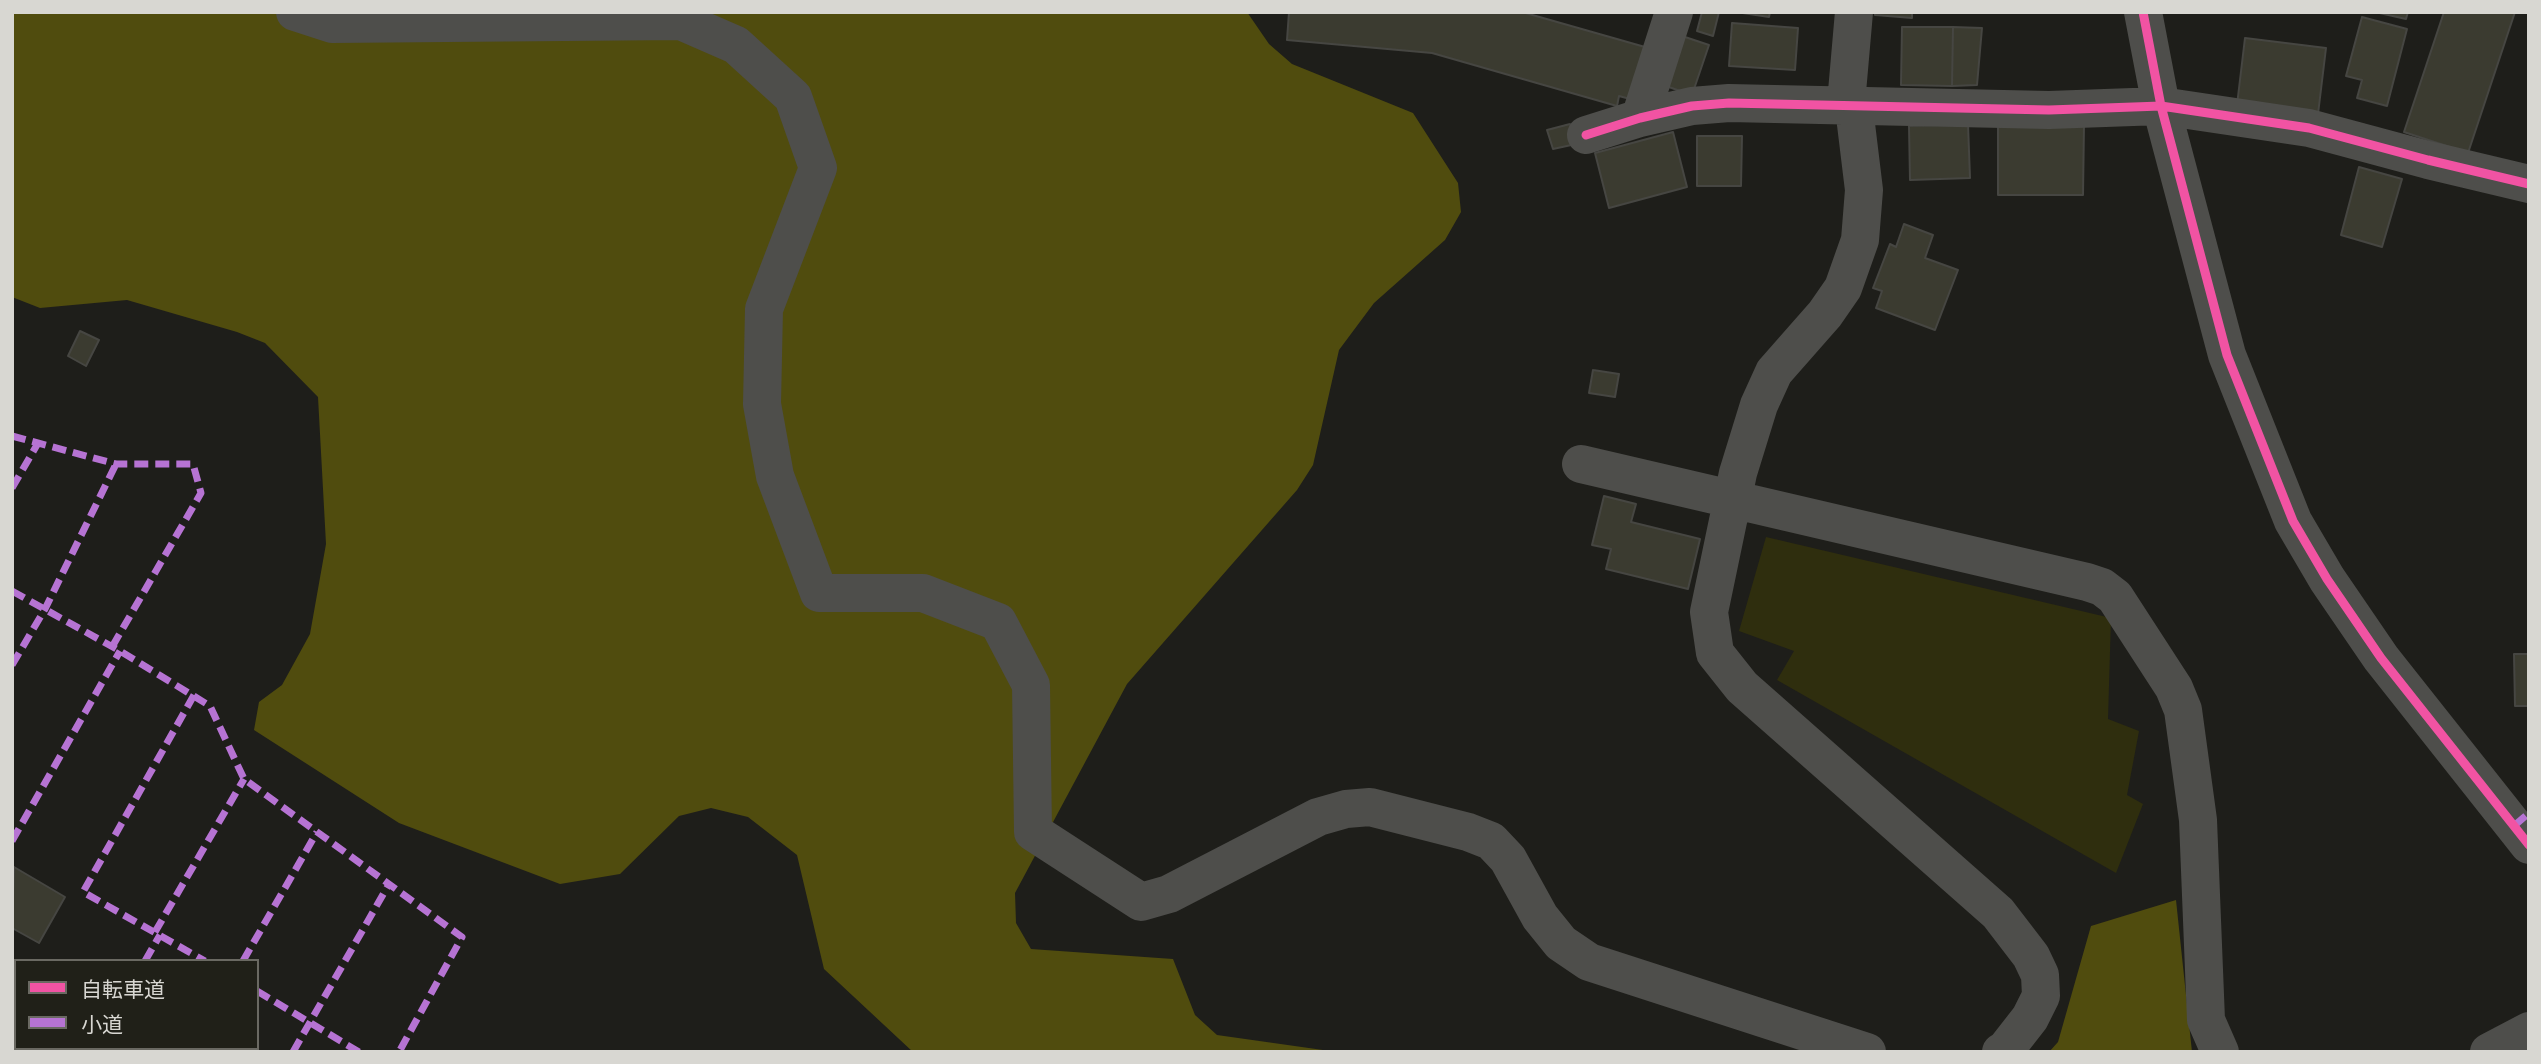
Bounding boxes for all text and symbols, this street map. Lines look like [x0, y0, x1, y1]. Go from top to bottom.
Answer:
legend [14, 959, 259, 1050]
text: 自転車道 [81, 978, 165, 1002]
text: 小道 [81, 1013, 123, 1037]

